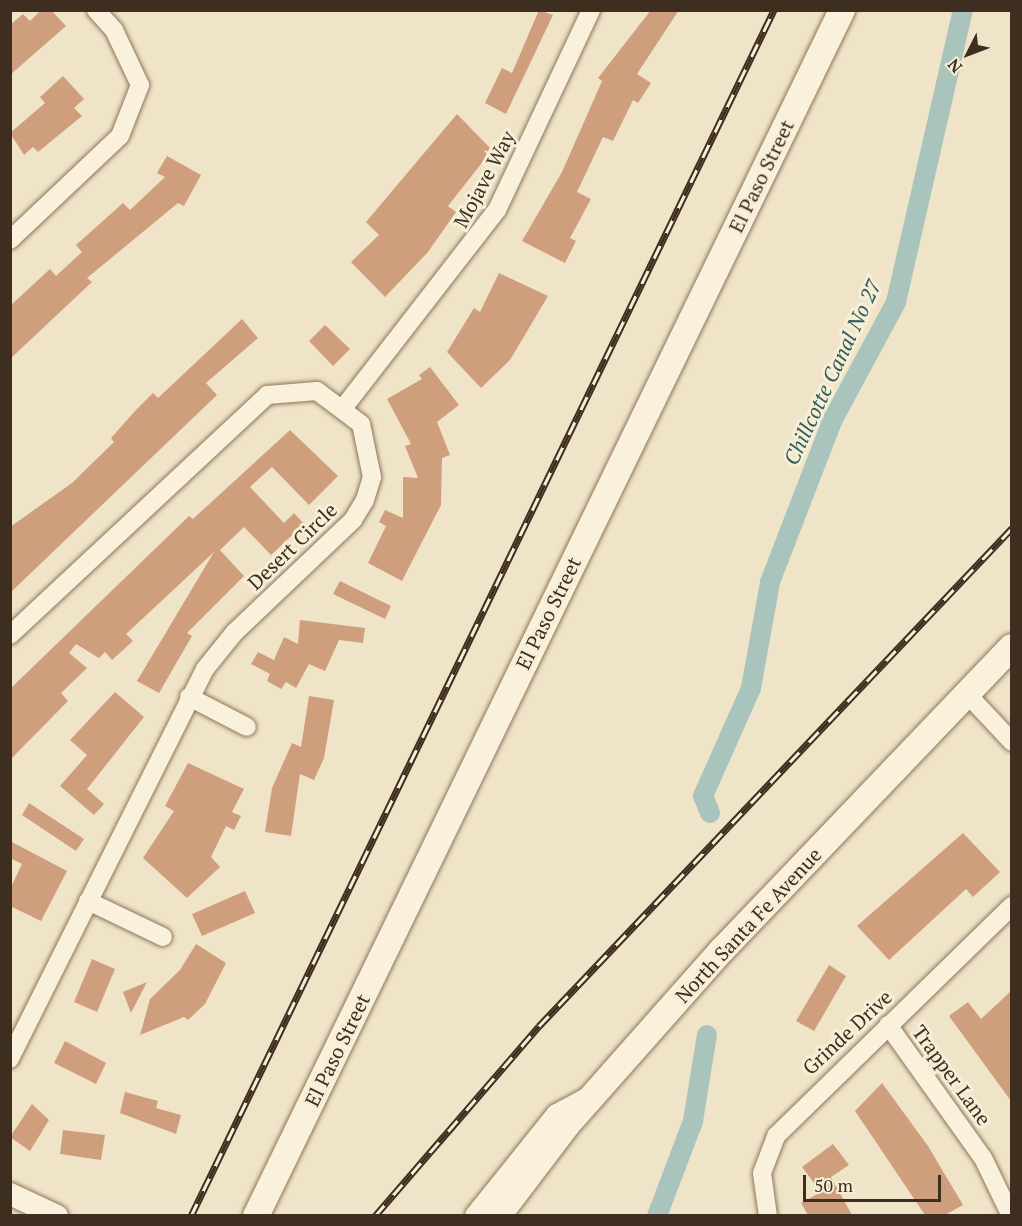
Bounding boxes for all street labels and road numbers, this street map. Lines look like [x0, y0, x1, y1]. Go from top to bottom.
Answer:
street label: El Paso Street [723, 116, 799, 236]
street label: Mojave Way [448, 126, 520, 232]
street label: Desert Circle [242, 497, 342, 595]
street label: El Paso Street [510, 553, 586, 673]
street label: North Santa Fe Avenue [670, 842, 826, 1008]
street label: Grinde Drive [797, 985, 897, 1079]
street label: El Paso Street [299, 990, 375, 1110]
street label: Trapper Lane [908, 1020, 996, 1130]

